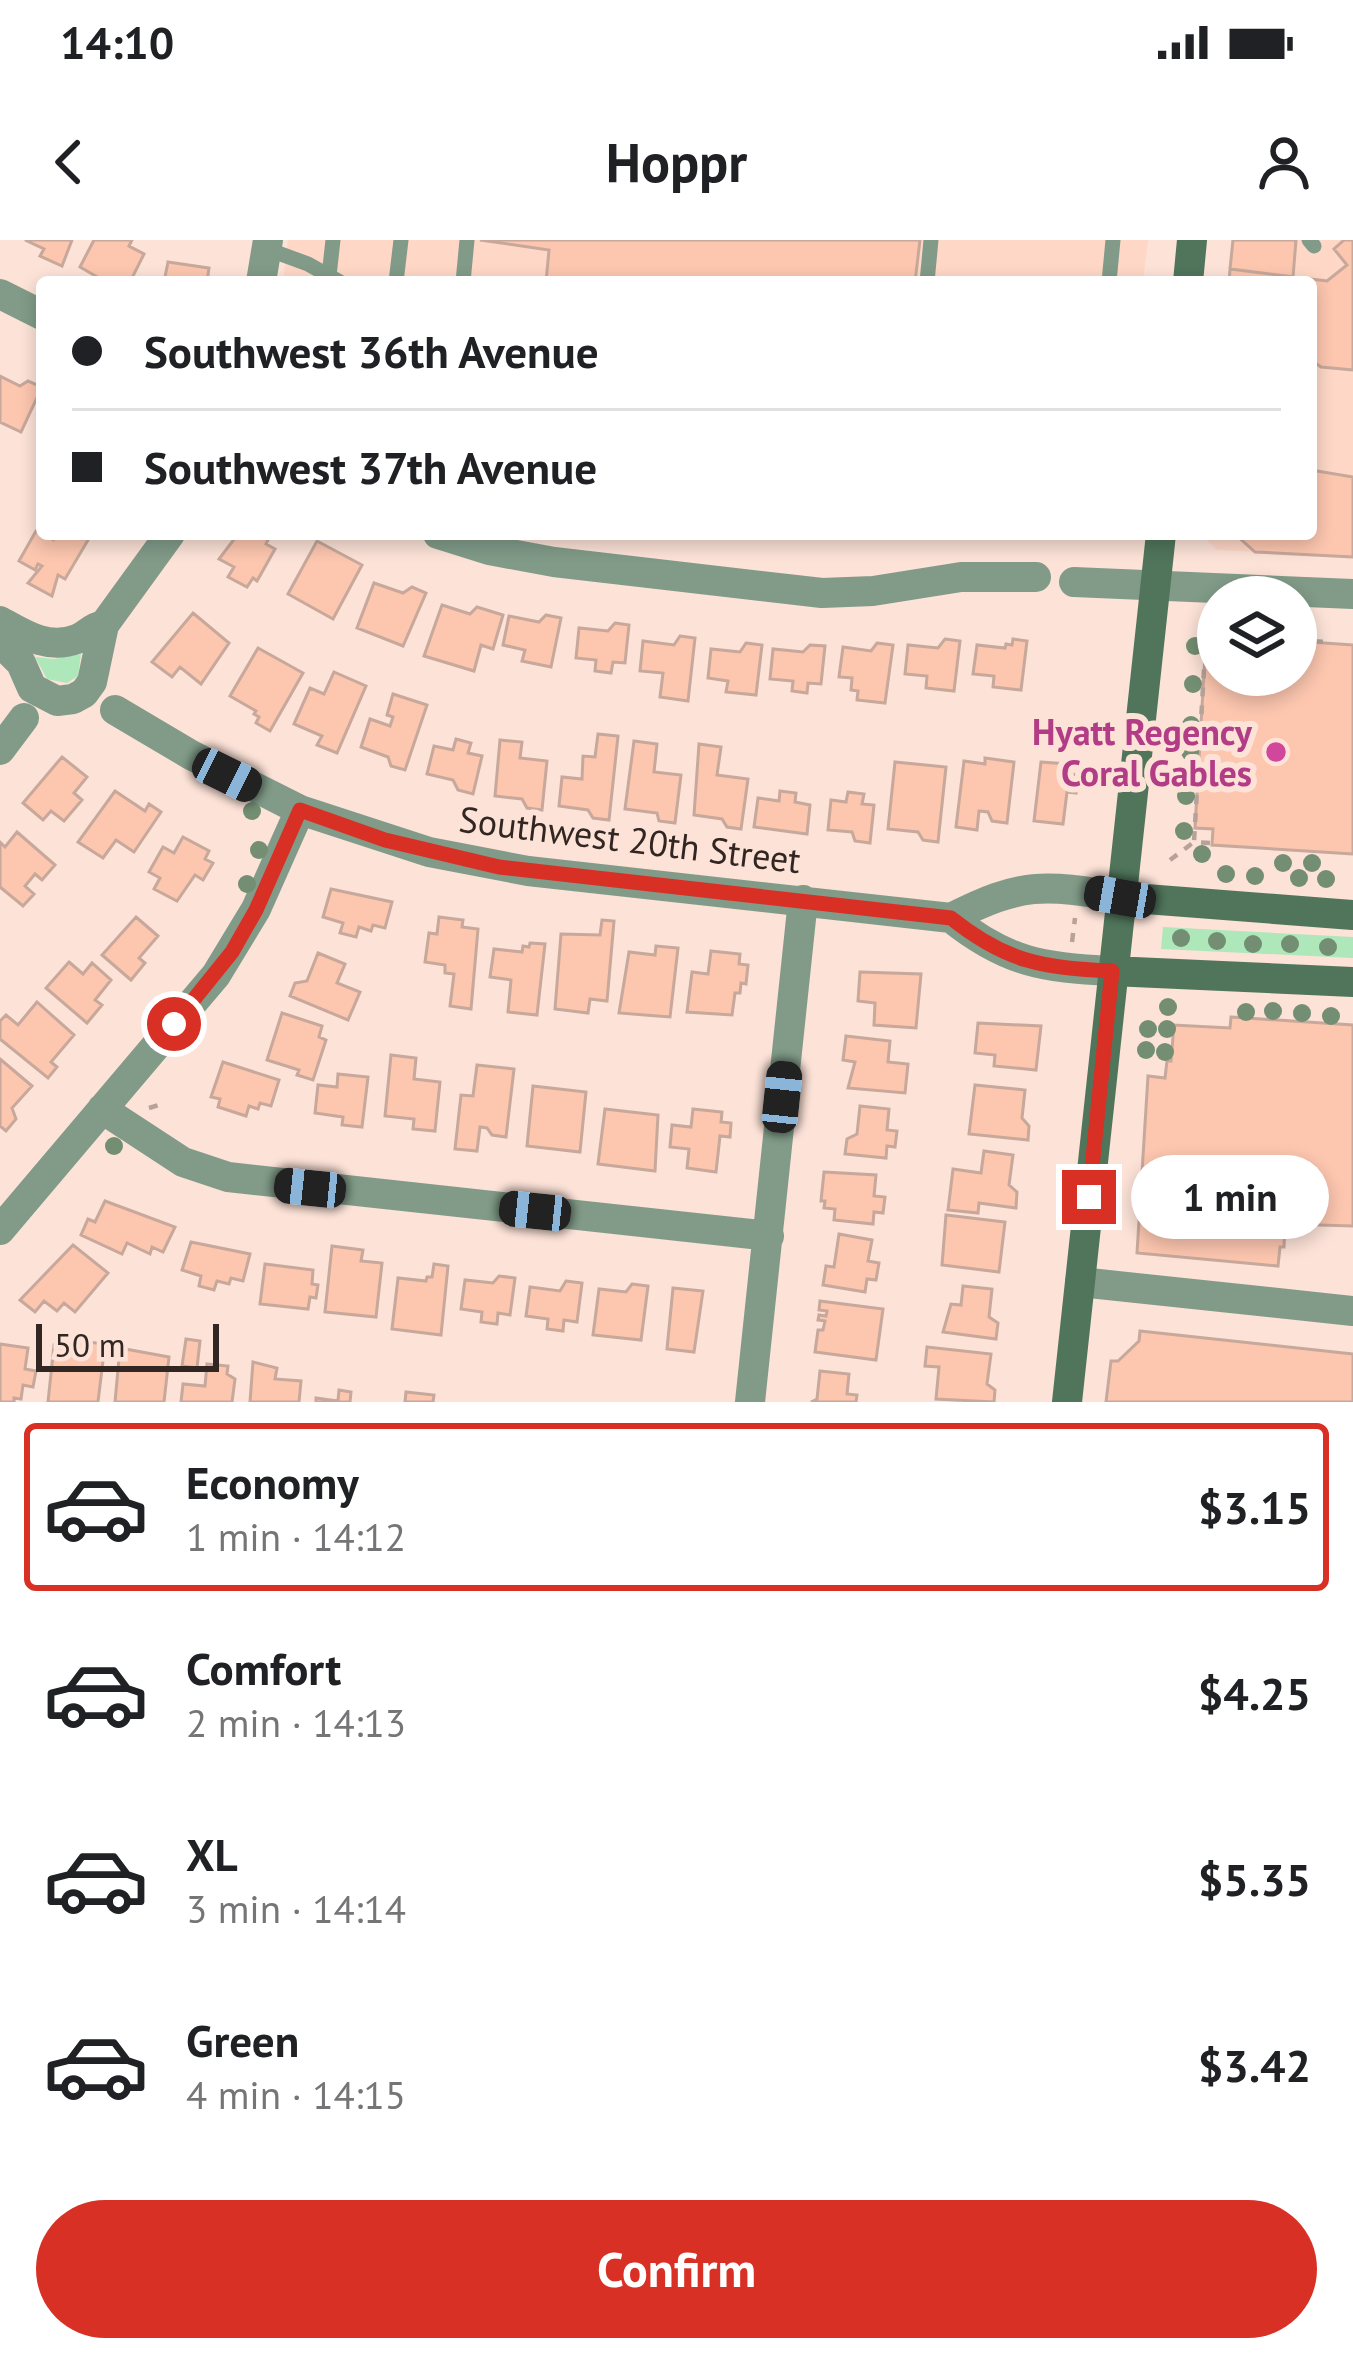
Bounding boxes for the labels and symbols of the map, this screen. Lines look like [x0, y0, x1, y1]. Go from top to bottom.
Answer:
place label: Hyatt Regency Coral Gables [1032, 708, 1253, 796]
marker: Hyatt Regency Coral Gables [1263, 739, 1289, 765]
car [187, 743, 267, 807]
street label: Southwest 20th Street [457, 795, 803, 883]
car [1081, 873, 1159, 921]
route start [147, 997, 201, 1051]
car [760, 1059, 804, 1135]
callout: 1 min [1131, 1155, 1329, 1239]
car [272, 1166, 348, 1210]
route end [1062, 1170, 1116, 1224]
car [497, 1189, 573, 1233]
scale bar [36, 1318, 219, 1371]

